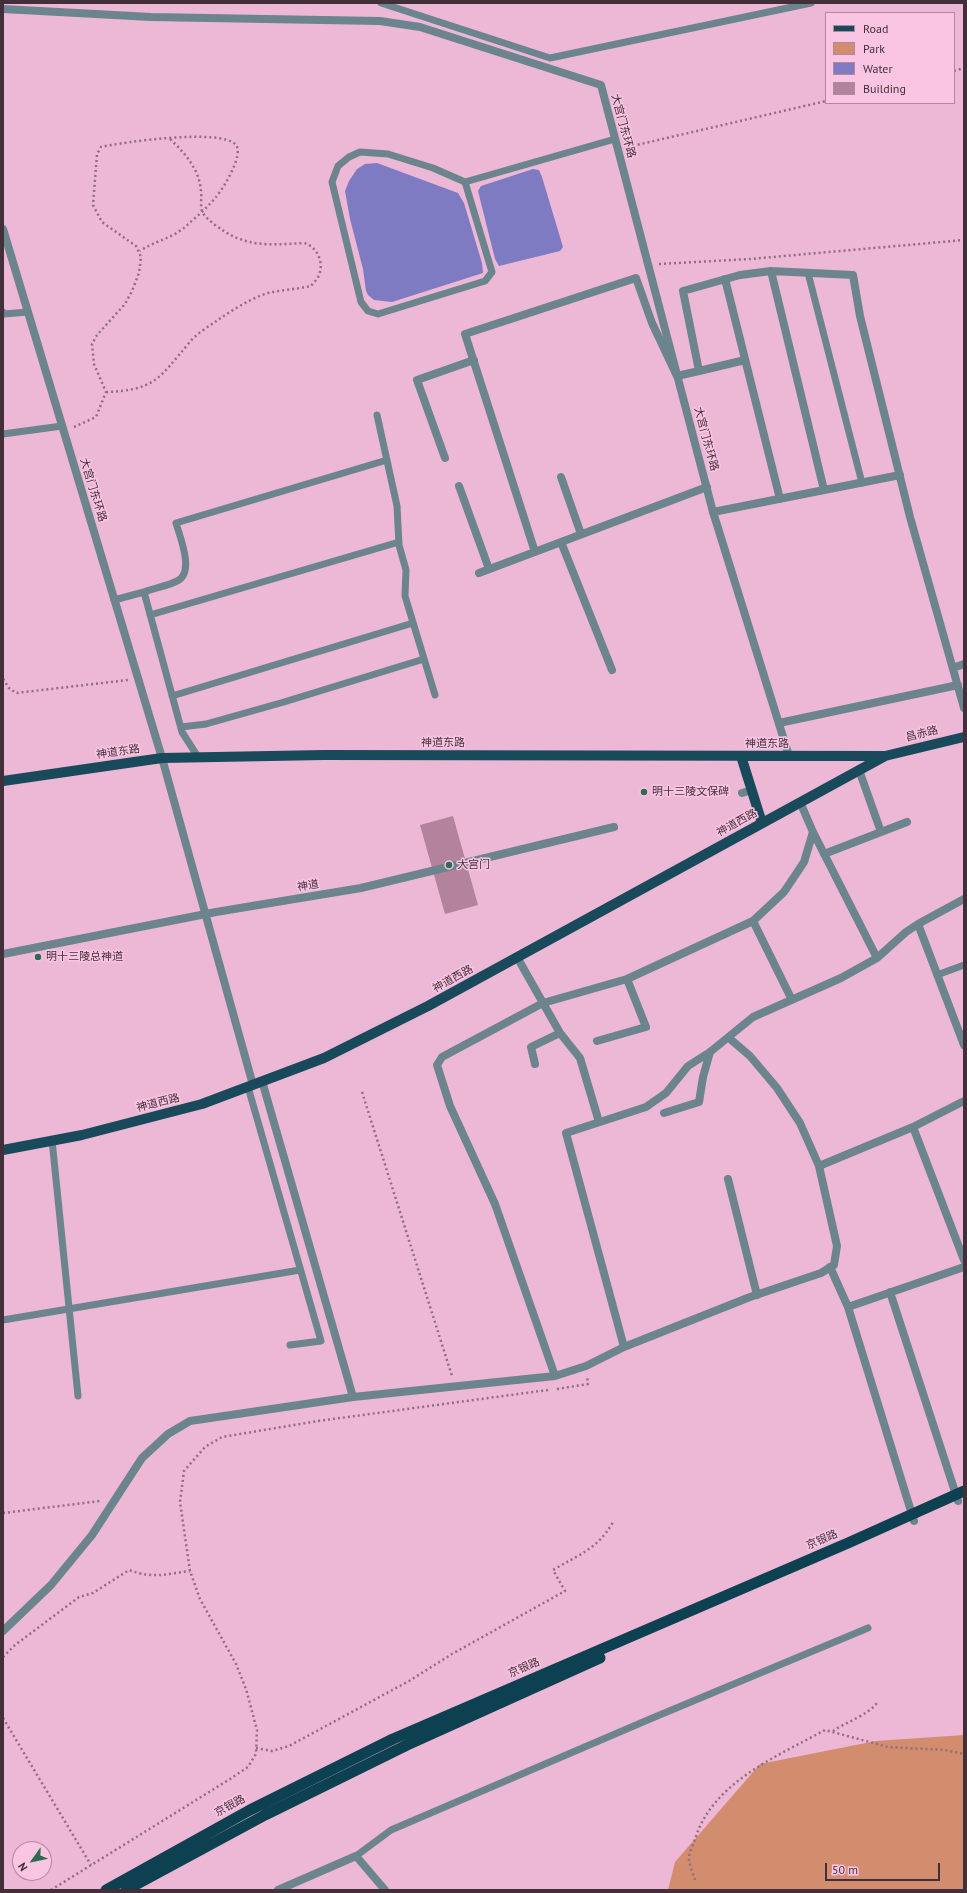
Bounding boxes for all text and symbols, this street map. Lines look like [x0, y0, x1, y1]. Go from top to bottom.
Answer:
legend [825, 12, 955, 104]
text: Road [863, 21, 888, 36]
text: Park [863, 41, 885, 56]
text: Water [863, 61, 893, 76]
text: Building [863, 81, 906, 96]
street label: 大宫门东环路 [608, 92, 638, 160]
street label: 大宫门东环路 [691, 405, 721, 473]
street label: 大宫门东环路 [77, 457, 109, 523]
street label: 昌赤路 [904, 724, 940, 744]
street label: 神道东路 [421, 736, 465, 750]
street label: 神道东路 [745, 737, 789, 751]
street label: 神道东路 [95, 742, 141, 762]
place label: 明十三陵文保碑 [652, 785, 729, 799]
marker: 明十三陵文保碑 [639, 787, 649, 797]
street label: 神道西路 [715, 807, 759, 839]
place label: 大宫门 [457, 858, 490, 872]
marker: 大宫门 [444, 860, 454, 870]
street label: 神道 [296, 878, 320, 894]
place label: 明十三陵总神道 [46, 950, 123, 964]
marker: 明十三陵总神道 [33, 952, 43, 962]
street label: 神道西路 [431, 963, 475, 995]
street label: 神道西路 [135, 1091, 181, 1115]
street label: 京银路 [804, 1527, 840, 1553]
street label: 京银路 [506, 1655, 542, 1681]
street label: 京银路 [212, 1792, 248, 1820]
north arrow [12, 1841, 52, 1881]
scale bar [827, 1855, 942, 1881]
text: N [15, 1860, 31, 1874]
text: 50 m [832, 1862, 858, 1877]

